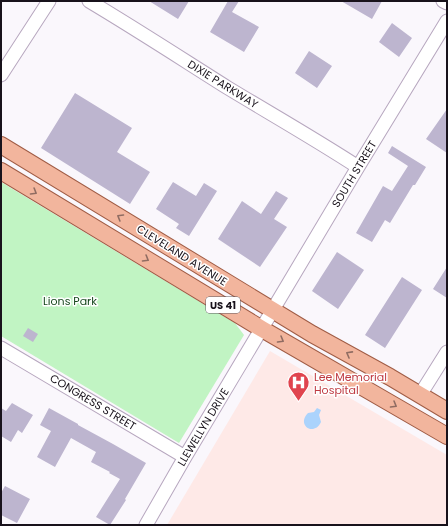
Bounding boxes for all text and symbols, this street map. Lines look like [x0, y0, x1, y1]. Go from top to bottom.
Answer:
street label: DIXIE PARKWAY [185, 56, 262, 112]
street label: SOUTH STREET [328, 138, 380, 210]
one-way arrow [30, 187, 37, 194]
one-way arrow [117, 214, 124, 221]
street label: CLEVELAND AVENUE [134, 221, 230, 289]
one-way arrow [142, 254, 149, 261]
park label: Lions Park [43, 293, 97, 309]
road number: US 41 [206, 297, 240, 313]
one-way arrow [277, 335, 284, 342]
one-way arrow [346, 352, 353, 359]
place label: Lee Memorial Hospital [314, 369, 387, 398]
street label: CONGRESS STREET [47, 370, 139, 434]
hospital icon: Lee Memorial Hospital [286, 370, 312, 403]
street label: LLEWELLYN DRIVE [173, 385, 233, 469]
one-way arrow [390, 401, 397, 408]

